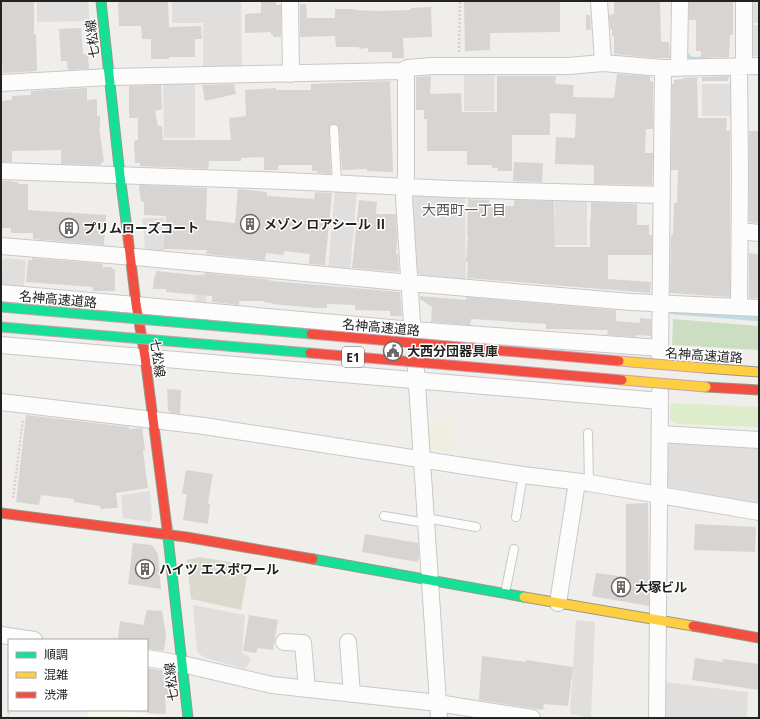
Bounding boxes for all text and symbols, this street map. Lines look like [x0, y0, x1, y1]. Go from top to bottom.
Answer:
street label: 七松線 [81, 19, 103, 59]
district label: 大西町一丁目 [422, 200, 506, 219]
building icon: メゾン ロアシール Ⅱ [239, 213, 261, 235]
place label: メゾン ロアシール Ⅱ [264, 215, 387, 233]
building icon: プリムローズコート [58, 217, 80, 239]
place label: プリムローズコート [83, 219, 199, 237]
street label: 名神高速道路 [18, 287, 98, 311]
street label: 名神高速道路 [341, 315, 421, 339]
street label: 七松線 [146, 337, 170, 379]
public building icon: 大西分団器具庫 [382, 340, 404, 362]
place label: 大西分団器具庫 [407, 342, 498, 360]
street label: 名神高速道路 [664, 343, 744, 367]
road number: E1 [342, 347, 364, 367]
building icon: ハイツ エスポワール [134, 558, 156, 580]
place label: ハイツ エスポワール [159, 560, 279, 578]
building icon: 大塚ビル [610, 576, 632, 598]
place label: 大塚ビル [635, 578, 687, 596]
legend [8, 639, 148, 711]
text: 順調 [44, 646, 68, 663]
street label: 七松線 [160, 662, 182, 702]
text: 混雑 [44, 666, 68, 683]
text: 渋滞 [44, 686, 68, 703]

